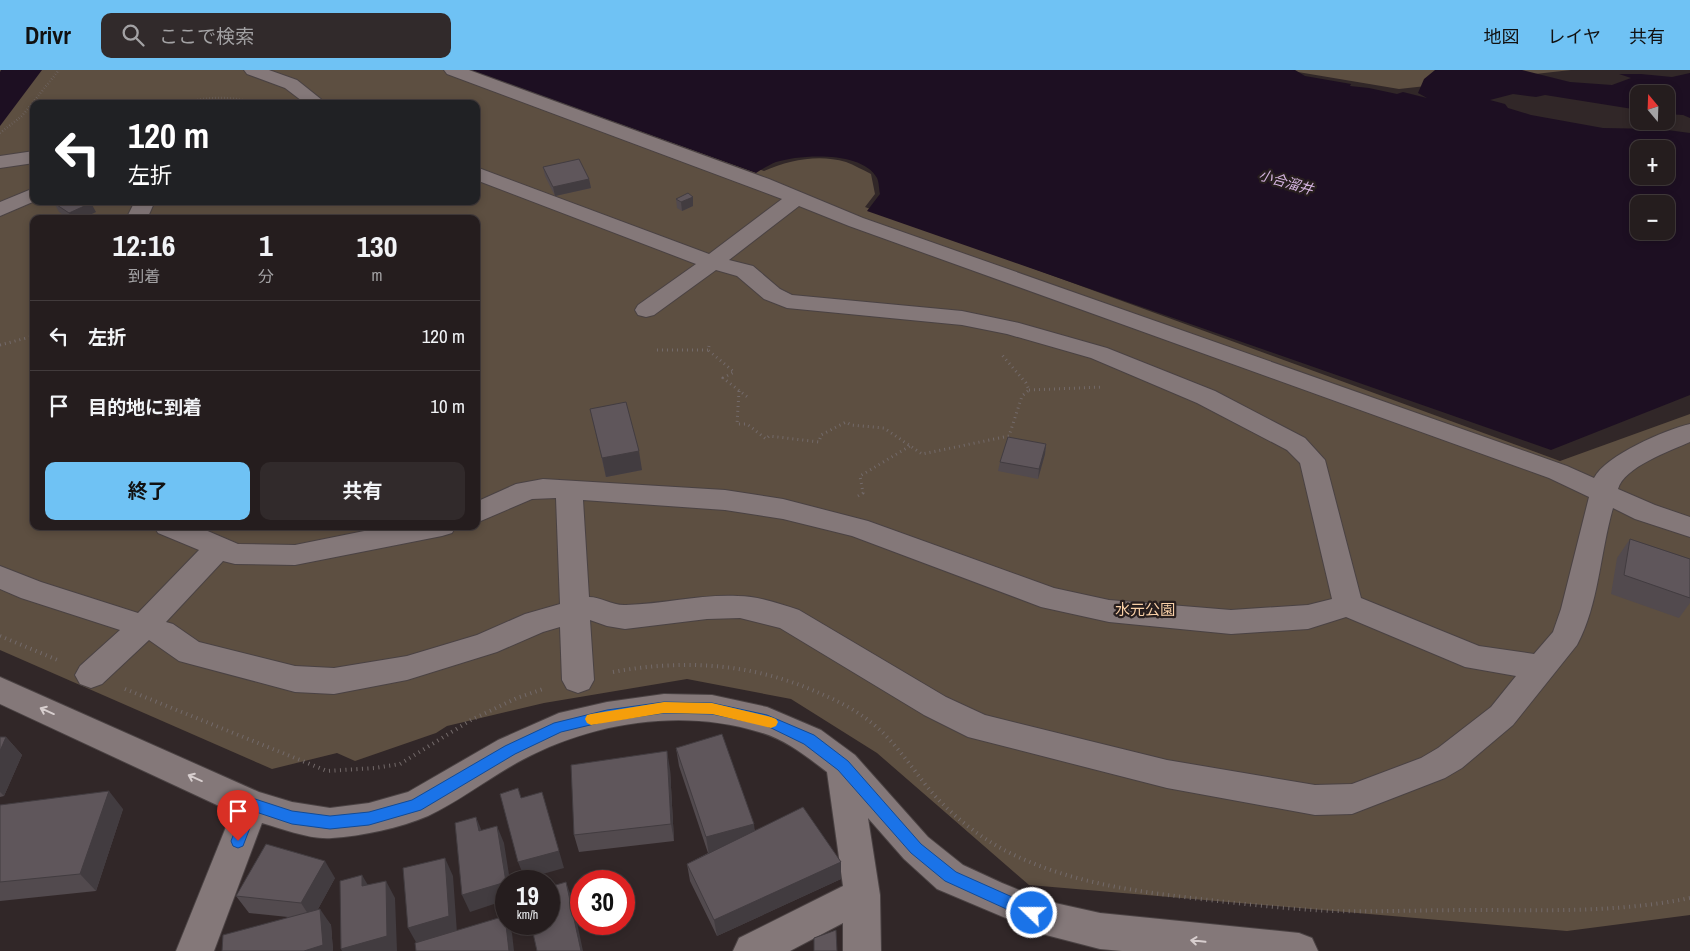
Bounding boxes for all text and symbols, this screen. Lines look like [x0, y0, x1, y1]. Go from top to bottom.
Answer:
search box [101, 13, 451, 58]
text: Drivr [25, 19, 71, 51]
icon: search [119, 21, 147, 49]
text: ここで検索 [159, 23, 254, 49]
text: 地図 [1484, 24, 1520, 49]
text: レイヤ [1548, 24, 1601, 49]
text: 共有 [1629, 24, 1665, 49]
north arrow [1630, 85, 1675, 130]
map controls [1630, 85, 1675, 240]
text: 120 m [128, 112, 209, 159]
icon: left [45, 120, 110, 185]
button: + [1630, 140, 1675, 185]
text: 左折 [128, 160, 172, 190]
water label: 小合溜井 [1257, 166, 1317, 199]
button: − [1630, 195, 1675, 240]
text: 12:16 [113, 225, 175, 265]
text: 1 [259, 225, 273, 265]
text: 130 [356, 226, 397, 266]
text: m [371, 264, 382, 286]
text: 到着 [128, 265, 160, 287]
text: 分 [258, 265, 274, 287]
icon: left [45, 322, 73, 350]
text: 120 m [422, 323, 465, 349]
text: 左折 [88, 324, 126, 350]
icon: arrive [45, 392, 73, 420]
text: 10 m [430, 393, 465, 419]
text: 目的地に到着 [88, 394, 202, 420]
button: 終了 [45, 462, 250, 520]
button: 共有 [260, 462, 465, 520]
park label: 水元公園 [1115, 599, 1175, 620]
one-way arrow [40, 706, 55, 716]
one-way arrow [188, 773, 203, 783]
pin [217, 790, 259, 841]
icon: arrive [224, 797, 252, 825]
speed limit sign: 30 [570, 870, 635, 935]
text: 19 [516, 879, 539, 913]
position arrow [1005, 886, 1057, 938]
text: km/h [517, 907, 538, 923]
one-way arrow [1190, 936, 1206, 946]

